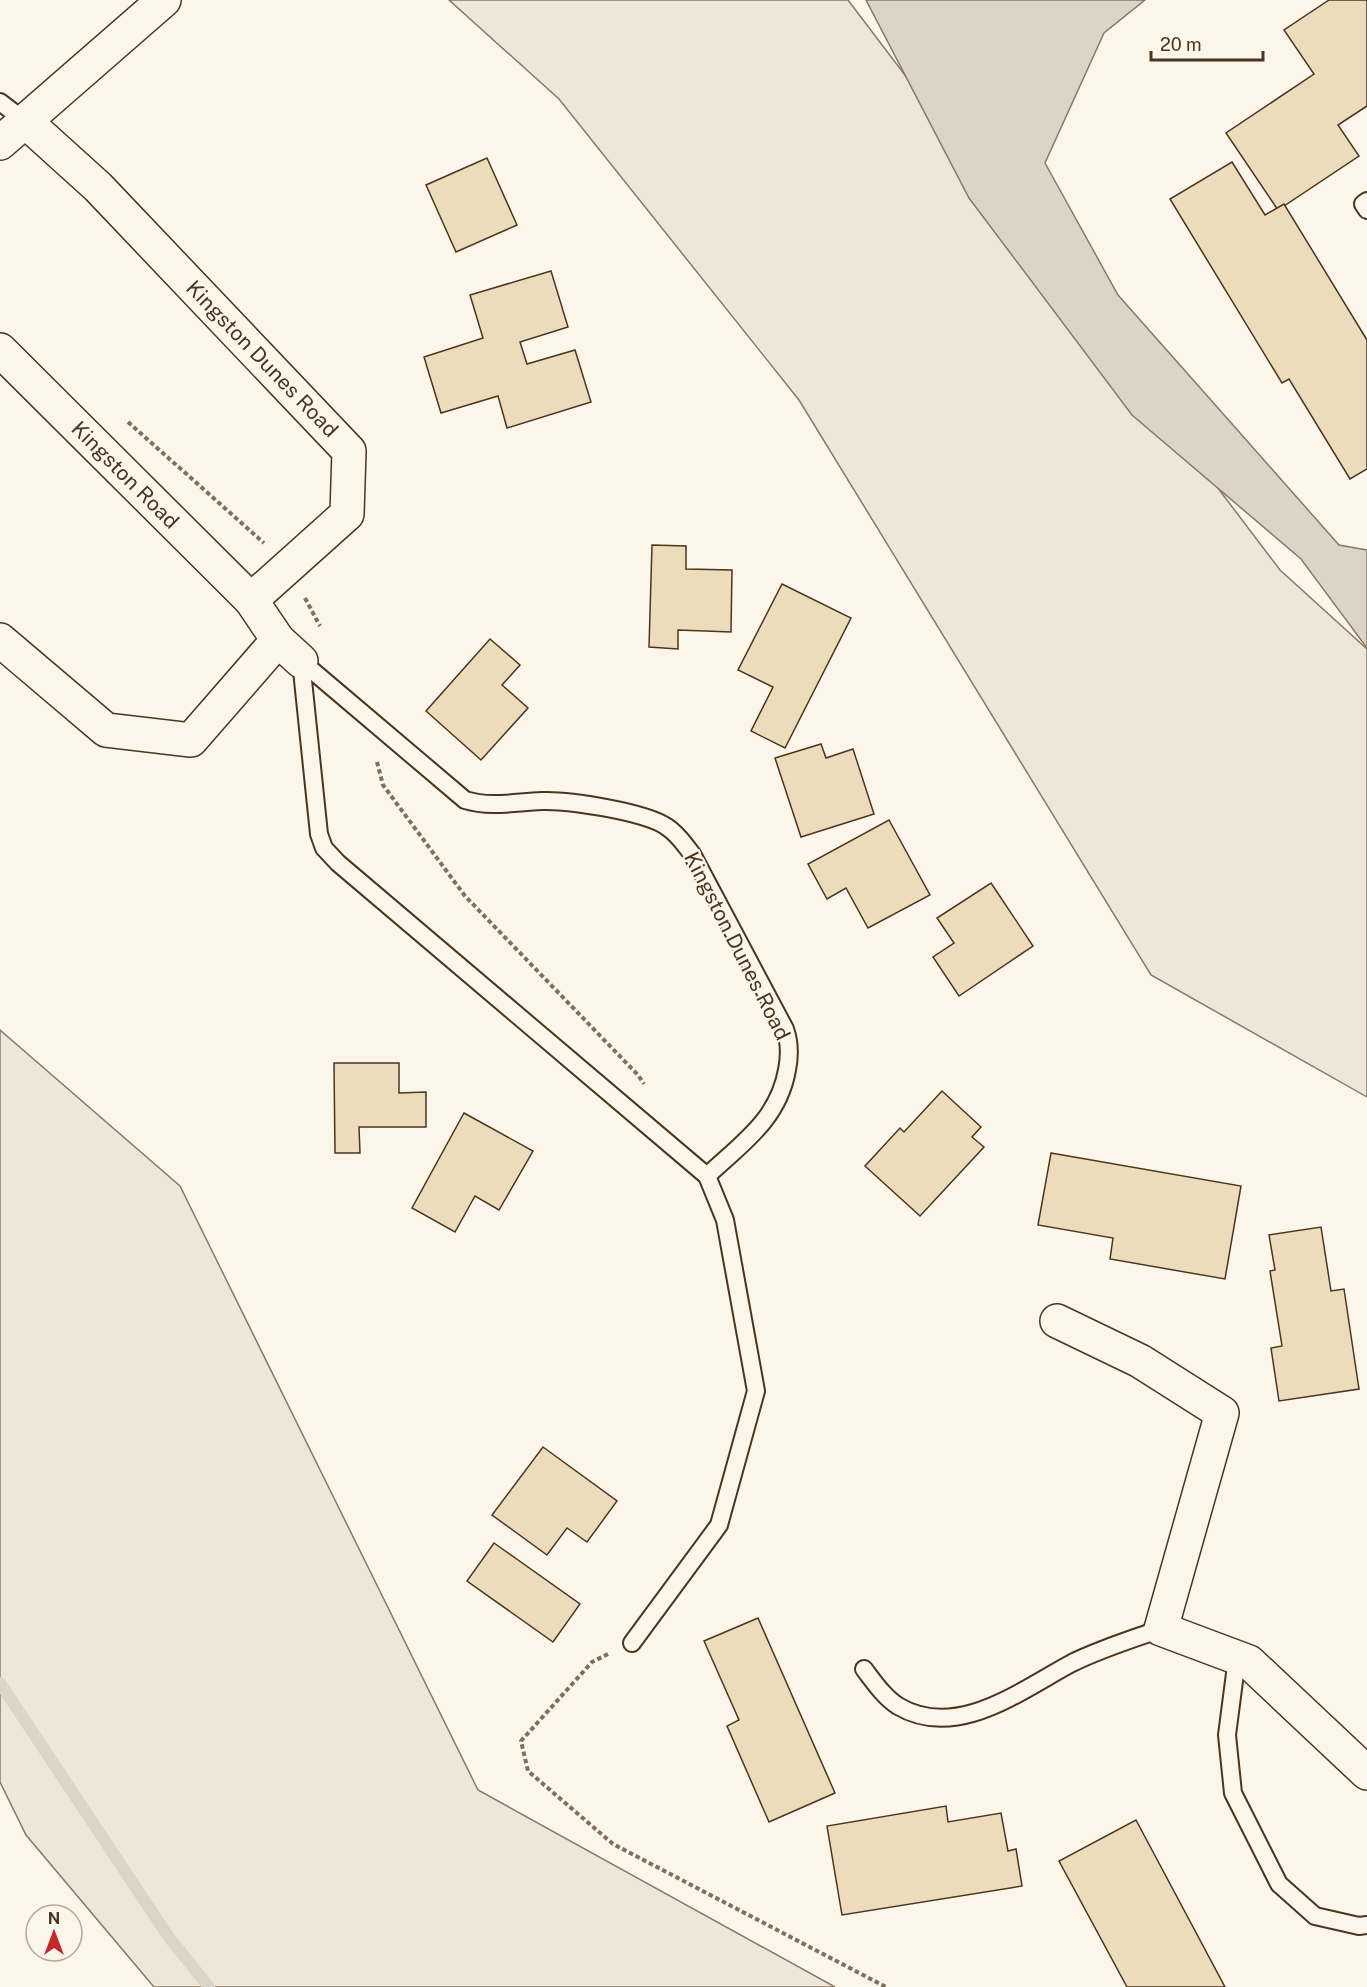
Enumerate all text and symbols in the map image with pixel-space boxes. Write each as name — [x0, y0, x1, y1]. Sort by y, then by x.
scale bar — [1151, 24, 1264, 62]
text: 20 m — [1160, 34, 1202, 55]
street label: Kingston Dunes Road — [181, 275, 344, 442]
street label: Kingston Road — [66, 416, 184, 534]
street label: Kingston Dunes Road — [679, 847, 796, 1044]
north arrow — [24, 1903, 84, 1963]
text: N — [48, 1909, 60, 1928]

